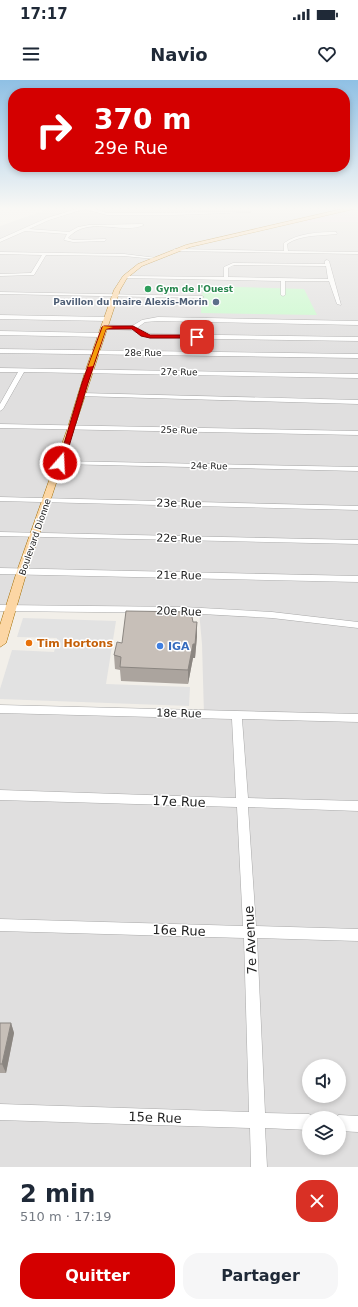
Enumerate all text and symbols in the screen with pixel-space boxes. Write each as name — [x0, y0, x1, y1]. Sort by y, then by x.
text: 17:17 — [20, 5, 68, 23]
icon: menu — [20, 43, 42, 65]
icon: heart — [316, 43, 338, 65]
text: Navio — [150, 44, 208, 65]
text: 370 m — [94, 103, 191, 136]
icon: right — [28, 104, 80, 156]
text: 29e Rue — [94, 137, 168, 158]
marker: Gym de l'Ouest — [143, 284, 153, 294]
place label: Gym de l'Ouest — [156, 284, 234, 294]
place label: Pavillon du maire Alexis-Morin — [53, 297, 208, 307]
marker: Pavillon du maire Alexis-Morin — [211, 297, 221, 307]
pin — [180, 320, 214, 354]
icon: arrive — [186, 326, 208, 348]
street label: 28e Rue — [125, 348, 162, 358]
street label: 27e Rue — [160, 367, 198, 377]
street label: 25e Rue — [160, 425, 198, 435]
position arrow — [39, 442, 81, 484]
street label: 24e Rue — [190, 461, 228, 471]
street label: Boulevard Dionne — [17, 497, 53, 577]
street label: 23e Rue — [156, 497, 202, 510]
street label: 22e Rue — [156, 532, 202, 545]
street label: 21e Rue — [156, 569, 202, 582]
street label: 20e Rue — [156, 604, 202, 619]
place label: Tim Hortons — [37, 637, 113, 650]
marker: Tim Hortons — [24, 638, 34, 648]
place label: IGA — [168, 640, 190, 653]
marker: IGA — [155, 641, 165, 651]
street label: 18e Rue — [156, 707, 202, 720]
street label: 17e Rue — [152, 793, 206, 810]
street label: 7e Avenue — [241, 905, 260, 975]
street label: 16e Rue — [152, 922, 206, 939]
map controls — [302, 1059, 346, 1155]
button: sound — [302, 1059, 346, 1103]
street label: 15e Rue — [128, 1109, 182, 1126]
button: layers — [302, 1111, 346, 1155]
text: 2 min — [20, 1180, 95, 1208]
button: close — [296, 1180, 338, 1222]
text: 510 m · 17:19 — [20, 1209, 111, 1224]
button: Quitter — [20, 1253, 175, 1299]
button: Partager — [183, 1253, 338, 1299]

